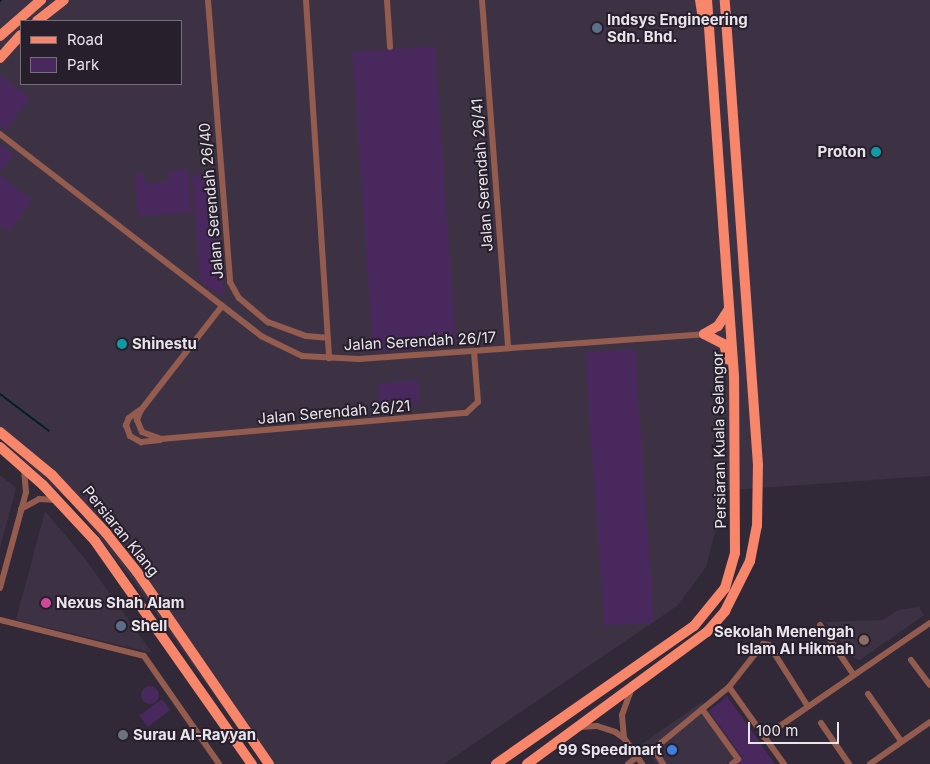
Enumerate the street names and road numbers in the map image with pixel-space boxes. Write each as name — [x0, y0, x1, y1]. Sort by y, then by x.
street label: Jalan Serendah 26/41 — [468, 98, 496, 252]
street label: Jalan Serendah 26/40 — [195, 122, 227, 280]
street label: Jalan Serendah 26/17 — [343, 328, 497, 354]
street label: Persiaran Kuala Selangor — [708, 351, 730, 529]
street label: Jalan Serendah 26/21 — [257, 396, 411, 428]
street label: Persiaran Klang — [79, 482, 163, 580]

